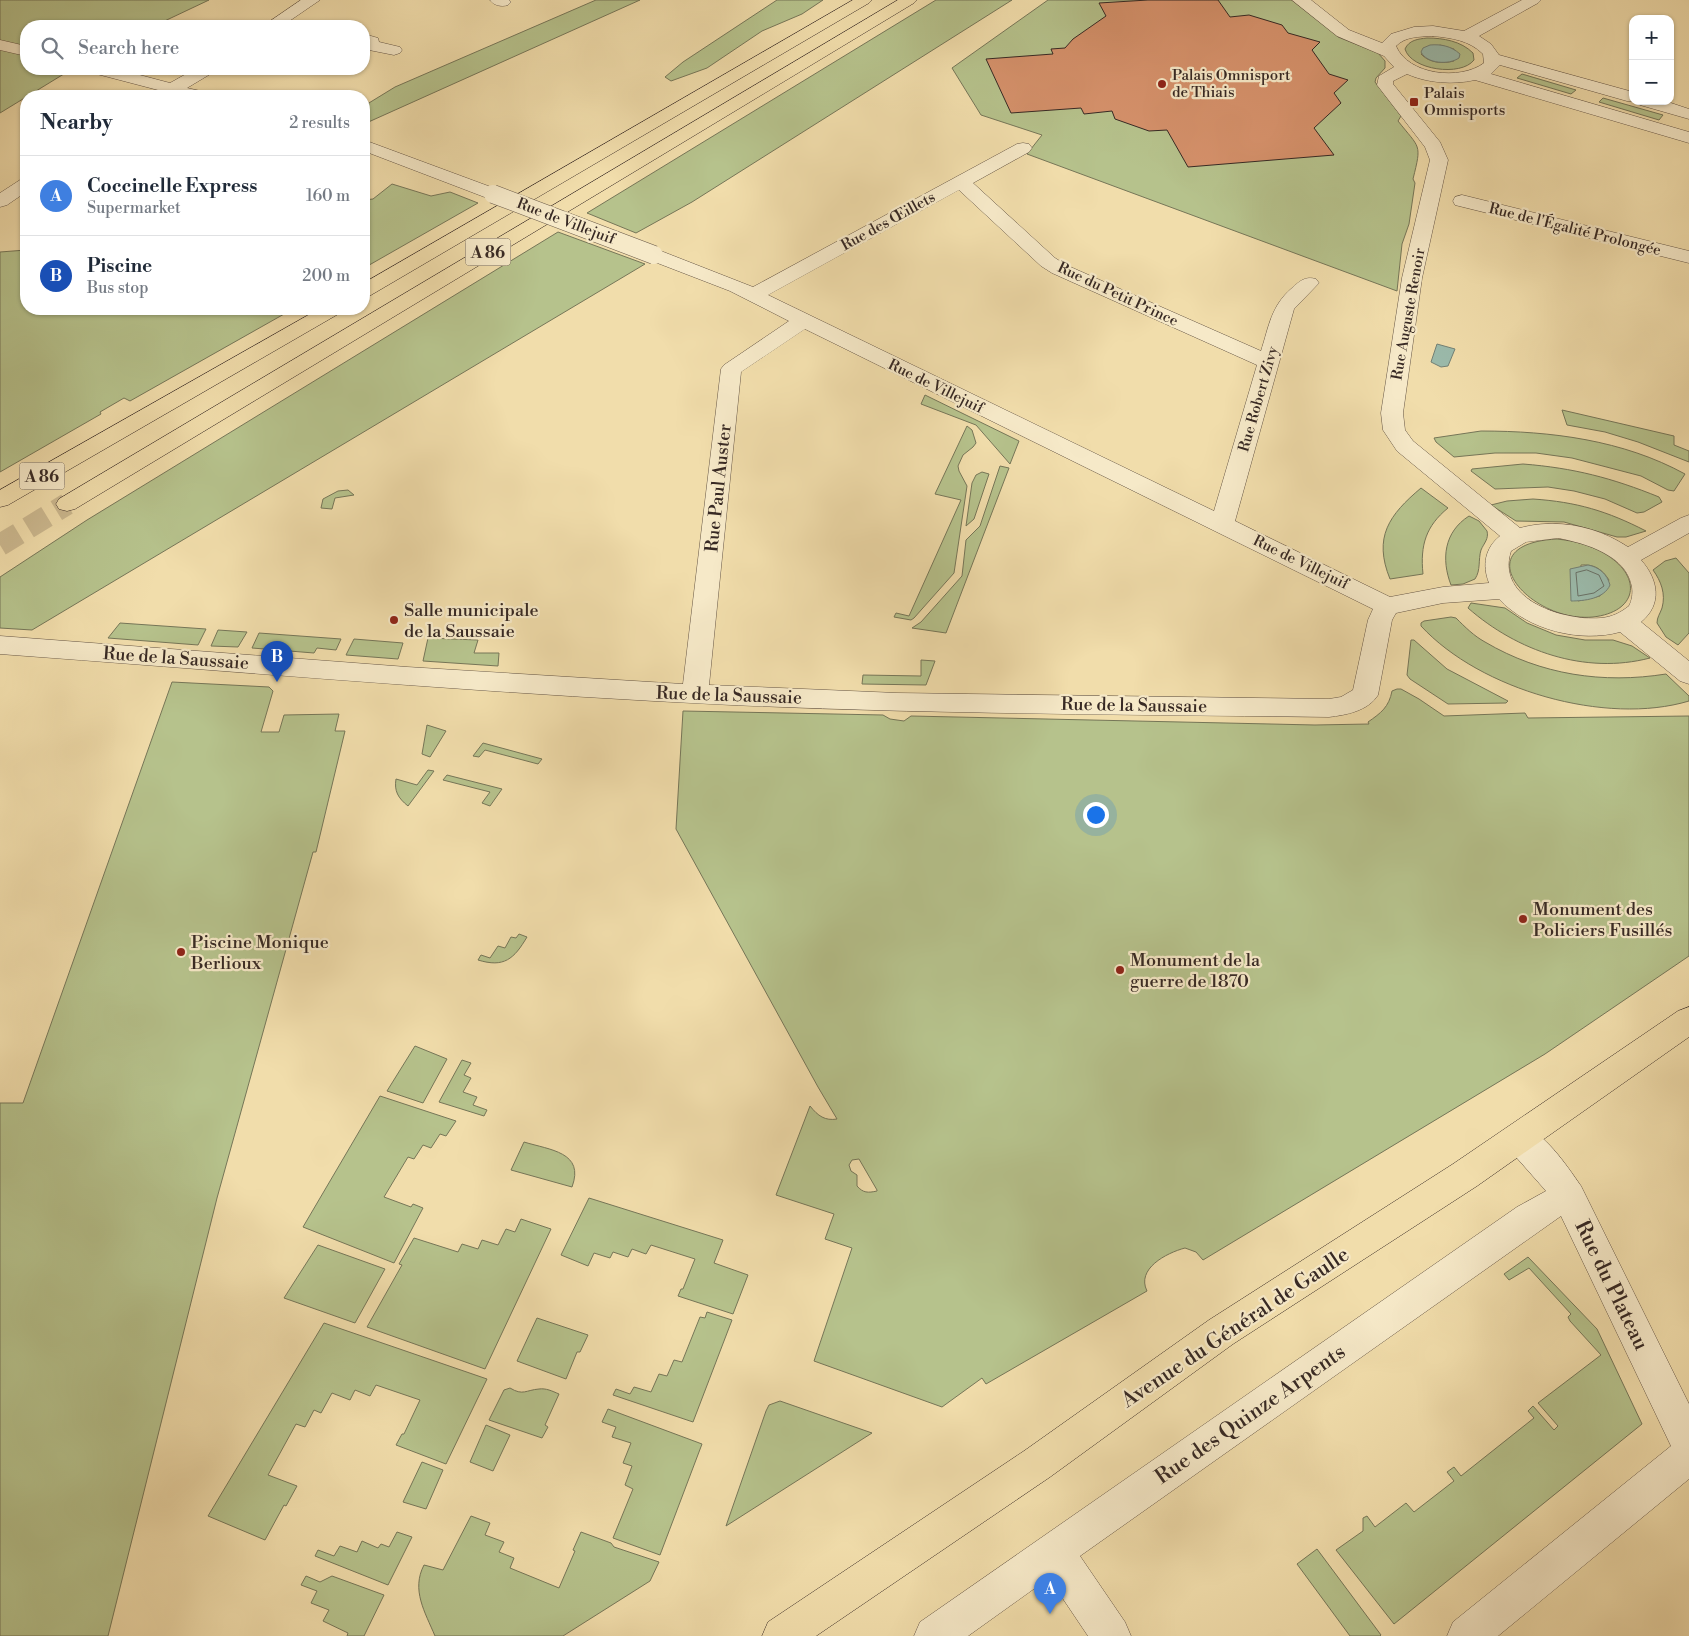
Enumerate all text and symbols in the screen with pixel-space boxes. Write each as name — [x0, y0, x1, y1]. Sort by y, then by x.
map controls — [1629, 15, 1674, 105]
button: + — [1629, 15, 1674, 60]
search box — [20, 20, 370, 75]
icon: search — [38, 34, 66, 62]
text: Search here — [78, 36, 179, 60]
button: − — [1629, 60, 1674, 105]
place label: Palais Omnisport de Thiais — [1172, 66, 1291, 102]
marker: Palais Omnisport de Thiais — [1156, 78, 1168, 90]
place label: Palais Omnisports — [1424, 84, 1505, 120]
marker: Palais Omnisports — [1408, 96, 1420, 108]
text: Nearby — [40, 110, 113, 136]
text: 2 results — [289, 113, 350, 133]
text: Coccinelle Express — [87, 174, 257, 198]
text: A — [50, 186, 62, 206]
text: 160 m — [306, 186, 350, 206]
street label: Rue des Œillets — [838, 188, 939, 255]
street label: Rue de Villejuif — [514, 194, 618, 249]
text: Supermarket — [87, 198, 181, 218]
street label: Rue de l'Égalité Prolongée — [1487, 198, 1663, 260]
road number: A 86 — [466, 238, 510, 266]
street label: Rue Auguste Renoir — [1388, 246, 1430, 382]
text: Piscine — [87, 254, 152, 278]
street label: Rue du Petit Prince — [1054, 258, 1181, 331]
text: B — [50, 266, 62, 286]
text: 200 m — [302, 266, 350, 286]
text: Bus stop — [87, 278, 149, 298]
street label: Rue Robert Zivy — [1234, 343, 1283, 454]
street label: Rue de Villejuif — [885, 355, 987, 418]
street label: Rue Paul Auster — [700, 423, 737, 553]
road number: A 86 — [20, 462, 64, 490]
street label: Rue de Villejuif — [1250, 531, 1352, 594]
place label: Salle municipale de la Saussaie — [404, 599, 539, 643]
marker: Salle municipale de la Saussaie — [388, 614, 400, 626]
pin: B — [261, 641, 293, 682]
street label: Rue de la Saussaie — [102, 642, 250, 675]
street label: Rue de la Saussaie — [655, 681, 802, 710]
street label: Rue de la Saussaie — [1061, 693, 1207, 718]
your location — [1083, 802, 1109, 828]
place label: Monument des Policiers Fusillés — [1533, 898, 1672, 942]
marker: Monument des Policiers Fusillés — [1517, 913, 1529, 925]
place label: Piscine Monique Berlioux — [190, 931, 329, 975]
marker: Piscine Monique Berlioux — [175, 946, 187, 958]
place label: Monument de la guerre de 1870 — [1130, 949, 1261, 993]
marker: Monument de la guerre de 1870 — [1114, 964, 1126, 976]
street label: Rue du Plateau — [1568, 1216, 1654, 1355]
street label: Avenue du Général de Gaulle — [1116, 1242, 1354, 1414]
street label: Rue des Quinze Arpents — [1150, 1339, 1351, 1490]
pin: A — [1034, 1573, 1066, 1614]

